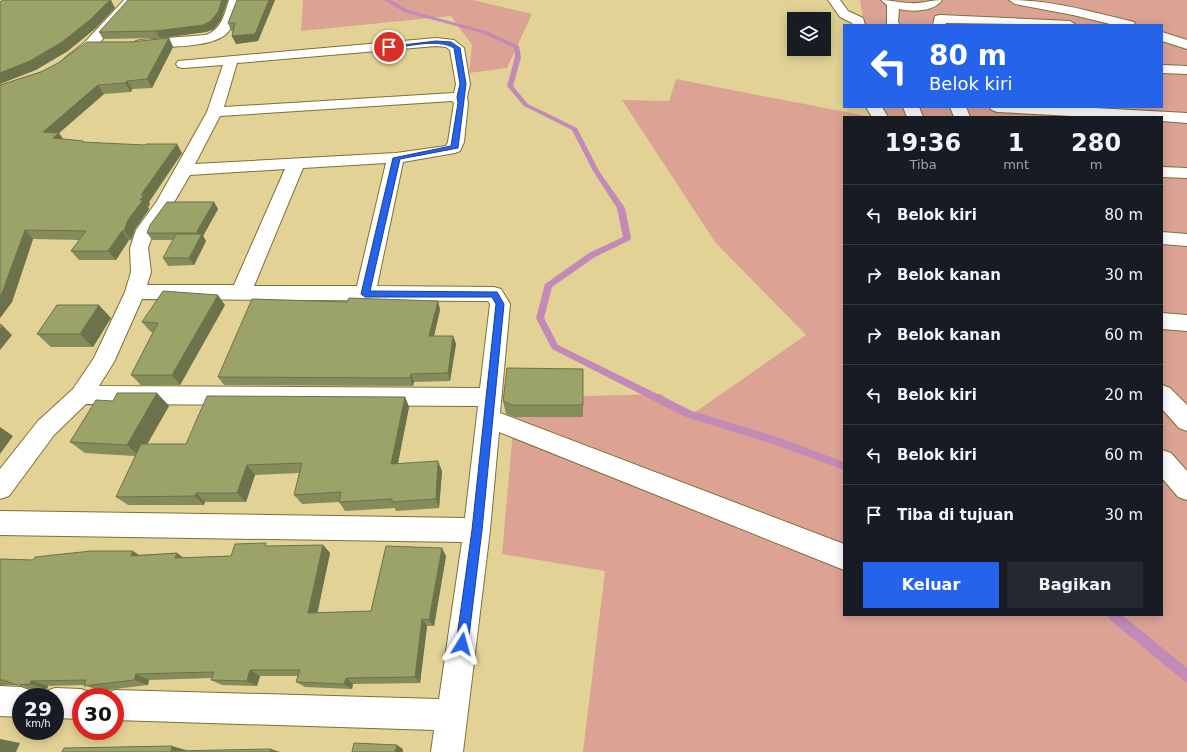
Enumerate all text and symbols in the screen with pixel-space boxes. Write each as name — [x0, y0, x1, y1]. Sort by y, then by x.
map controls — [787, 12, 831, 56]
button: layers — [787, 12, 831, 56]
pin — [372, 30, 406, 64]
icon: arrive — [378, 36, 400, 58]
text: 80 m — [929, 39, 1007, 72]
icon: left — [863, 40, 915, 92]
text: Belok kiri — [929, 73, 1012, 94]
text: 19:36 — [885, 129, 961, 157]
text: 1 — [1008, 129, 1024, 157]
text: 280 — [1071, 129, 1121, 157]
text: Tiba — [909, 157, 937, 172]
text: mnt — [1003, 157, 1029, 172]
text: m — [1090, 157, 1102, 172]
icon: left — [863, 204, 885, 226]
text: Belok kiri — [897, 206, 977, 224]
text: 80 m — [1105, 206, 1143, 224]
icon: right — [863, 264, 885, 286]
text: Belok kanan — [897, 266, 1001, 284]
text: 30 m — [1105, 266, 1143, 284]
icon: right — [863, 324, 885, 346]
text: Belok kanan — [897, 326, 1001, 344]
text: 60 m — [1105, 326, 1143, 344]
icon: left — [863, 384, 885, 406]
text: Belok kiri — [897, 386, 977, 404]
text: 20 m — [1105, 386, 1143, 404]
icon: left — [863, 444, 885, 466]
text: Belok kiri — [897, 446, 977, 464]
text: 60 m — [1105, 446, 1143, 464]
icon: arrive — [863, 504, 885, 526]
text: Tiba di tujuan — [897, 506, 1014, 524]
text: 30 m — [1105, 506, 1143, 524]
button: Keluar — [863, 562, 999, 608]
button: Bagikan — [1007, 562, 1143, 608]
position arrow — [441, 623, 483, 665]
speed limit sign: 30 — [72, 688, 124, 740]
text: 29 — [24, 697, 52, 721]
text: km/h — [25, 718, 51, 729]

